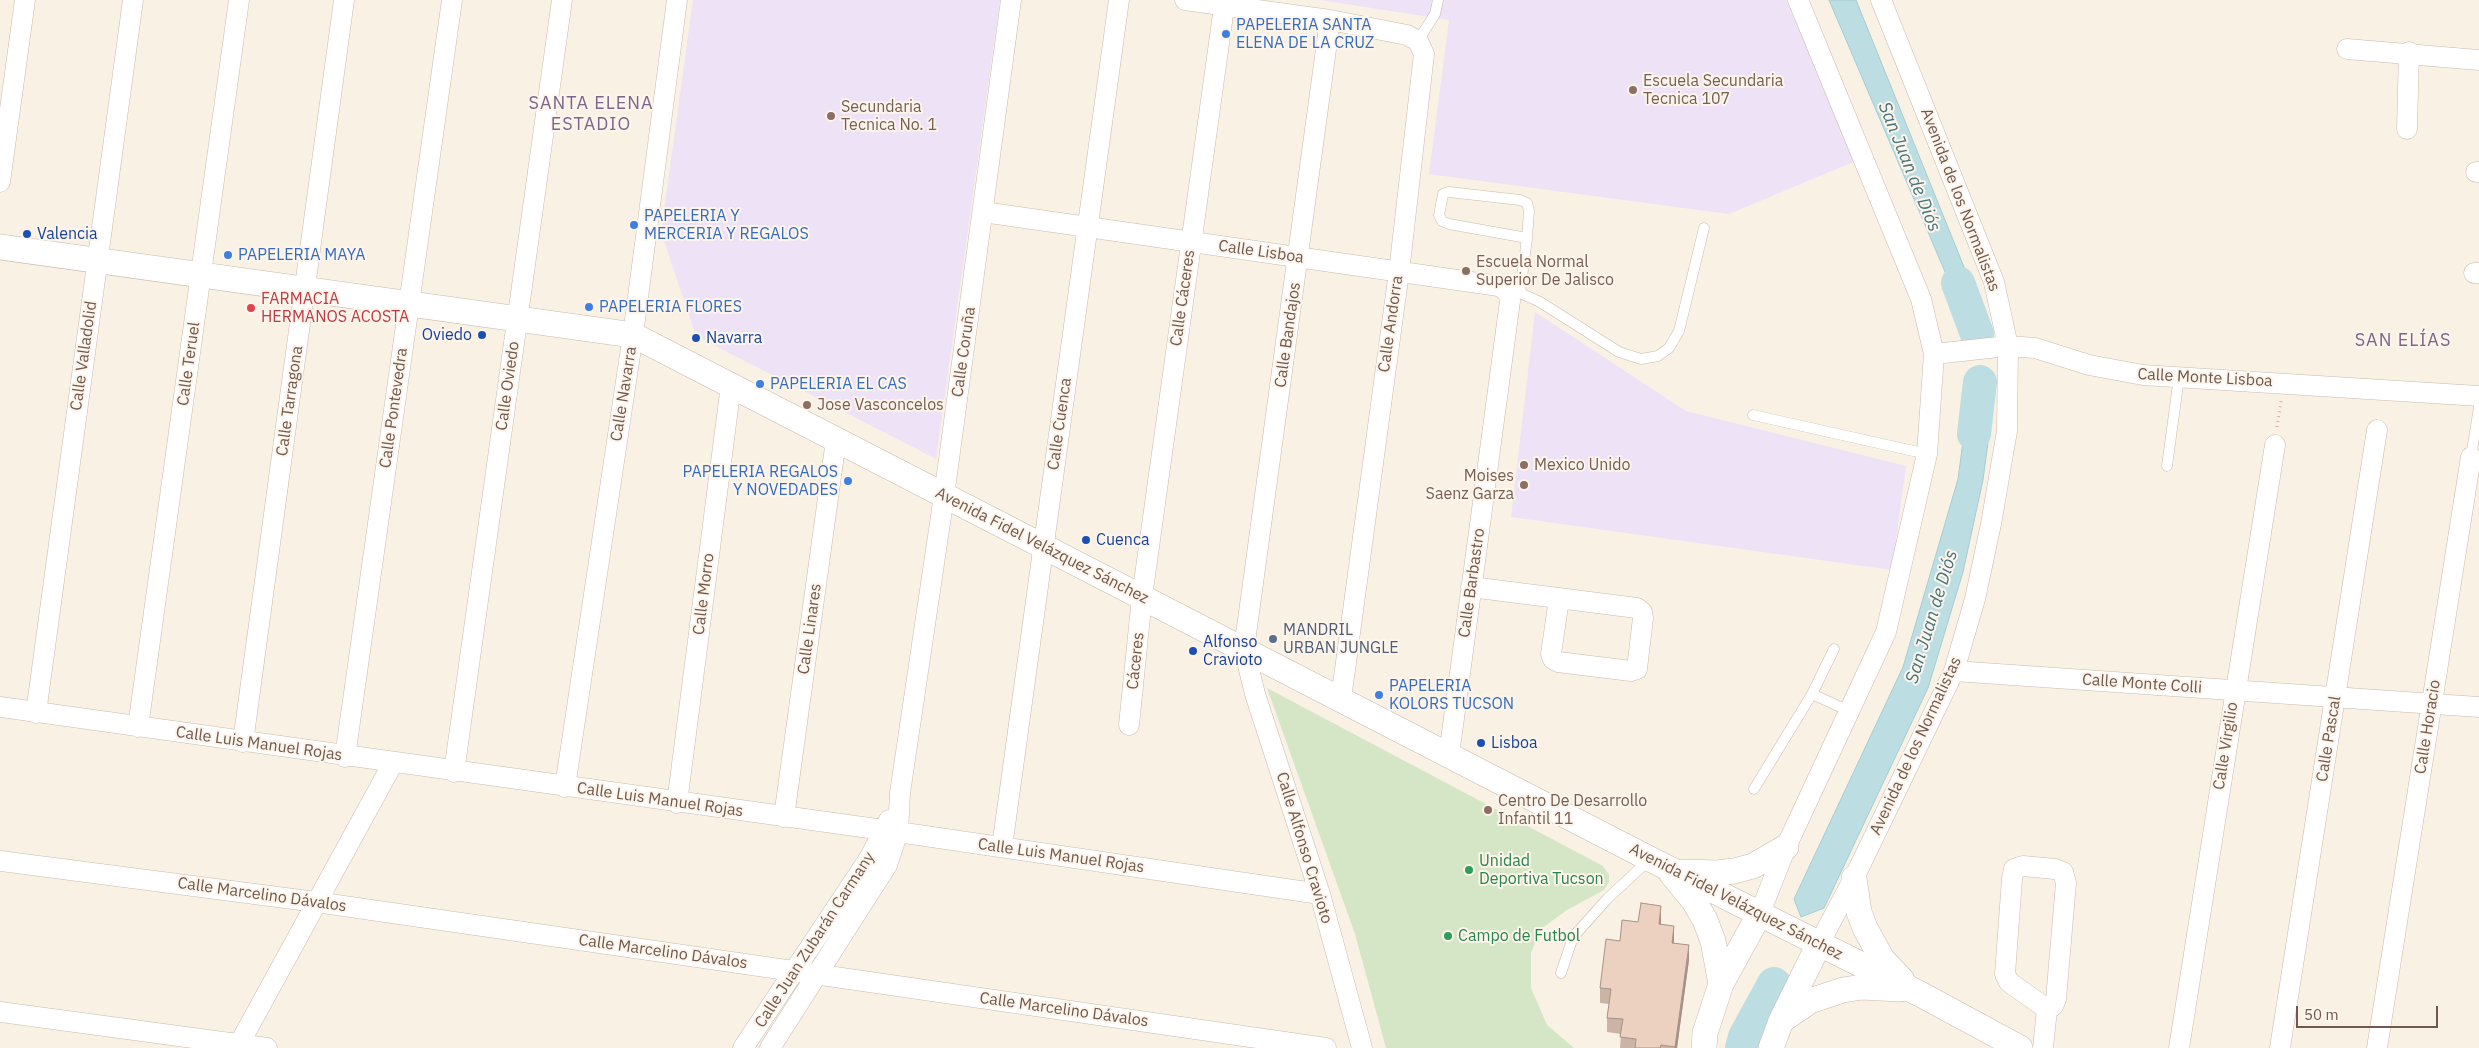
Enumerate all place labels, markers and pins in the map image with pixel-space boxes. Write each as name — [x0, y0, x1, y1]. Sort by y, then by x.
place label: PAPELERIA SANTA ELENA DE LA CRUZ — [1236, 15, 1374, 53]
marker: PAPELERIA SANTA ELENA DE LA CRUZ — [1220, 28, 1232, 40]
place label: Escuela Secundaria Tecnica 107 — [1643, 71, 1783, 109]
marker: Escuela Secundaria Tecnica 107 — [1627, 84, 1639, 96]
place label: Secundaria Tecnica No. 1 — [841, 97, 937, 135]
marker: Secundaria Tecnica No. 1 — [825, 110, 837, 122]
place label: PAPELERIA Y MERCERIA Y REGALOS — [644, 206, 809, 244]
marker: PAPELERIA Y MERCERIA Y REGALOS — [628, 219, 640, 231]
place label: Valencia — [37, 224, 98, 244]
marker: Valencia — [21, 228, 33, 240]
place label: PAPELERIA MAYA — [238, 245, 366, 265]
marker: PAPELERIA MAYA — [222, 249, 234, 261]
place label: Escuela Normal Superior De Jalisco — [1476, 252, 1614, 290]
marker: Escuela Normal Superior De Jalisco — [1460, 265, 1472, 277]
place label: FARMACIA HERMANOS ACOSTA — [261, 289, 409, 327]
place label: PAPELERIA FLORES — [599, 297, 742, 317]
marker: PAPELERIA FLORES — [583, 301, 595, 313]
marker: FARMACIA HERMANOS ACOSTA — [245, 302, 257, 314]
place label: Oviedo — [422, 325, 472, 345]
place label: Navarra — [706, 328, 762, 348]
marker: Oviedo — [476, 329, 488, 341]
marker: Navarra — [690, 332, 702, 344]
place label: PAPELERIA EL CAS — [770, 374, 907, 394]
marker: PAPELERIA EL CAS — [754, 378, 766, 390]
place label: Jose Vasconcelos — [817, 395, 944, 415]
marker: Jose Vasconcelos — [801, 399, 813, 411]
place label: Mexico Unido — [1534, 455, 1631, 475]
marker: Mexico Unido — [1518, 459, 1530, 471]
place label: PAPELERIA REGALOS Y NOVEDADES — [683, 462, 838, 500]
place label: Moises Saenz Garza — [1426, 466, 1514, 504]
marker: PAPELERIA REGALOS Y NOVEDADES — [842, 475, 854, 487]
marker: Moises Saenz Garza — [1518, 479, 1530, 491]
place label: Cuenca — [1096, 530, 1149, 550]
marker: Cuenca — [1080, 534, 1092, 546]
place label: MANDRIL URBAN JUNGLE — [1283, 620, 1399, 658]
place label: Alfonso Cravioto — [1203, 632, 1263, 670]
marker: MANDRIL URBAN JUNGLE — [1267, 633, 1279, 645]
marker: Alfonso Cravioto — [1187, 645, 1199, 657]
place label: PAPELERIA KOLORS TUCSON — [1389, 676, 1514, 714]
marker: PAPELERIA KOLORS TUCSON — [1373, 689, 1385, 701]
place label: Lisboa — [1491, 733, 1538, 753]
marker: Lisboa — [1475, 737, 1487, 749]
place label: Centro De Desarrollo Infantil 11 — [1498, 791, 1647, 829]
marker: Centro De Desarrollo Infantil 11 — [1482, 804, 1494, 816]
place label: Unidad Deportiva Tucson — [1479, 851, 1604, 889]
marker: Unidad Deportiva Tucson — [1463, 864, 1475, 876]
place label: Campo de Futbol — [1458, 926, 1580, 946]
marker: Campo de Futbol — [1442, 930, 1454, 942]

